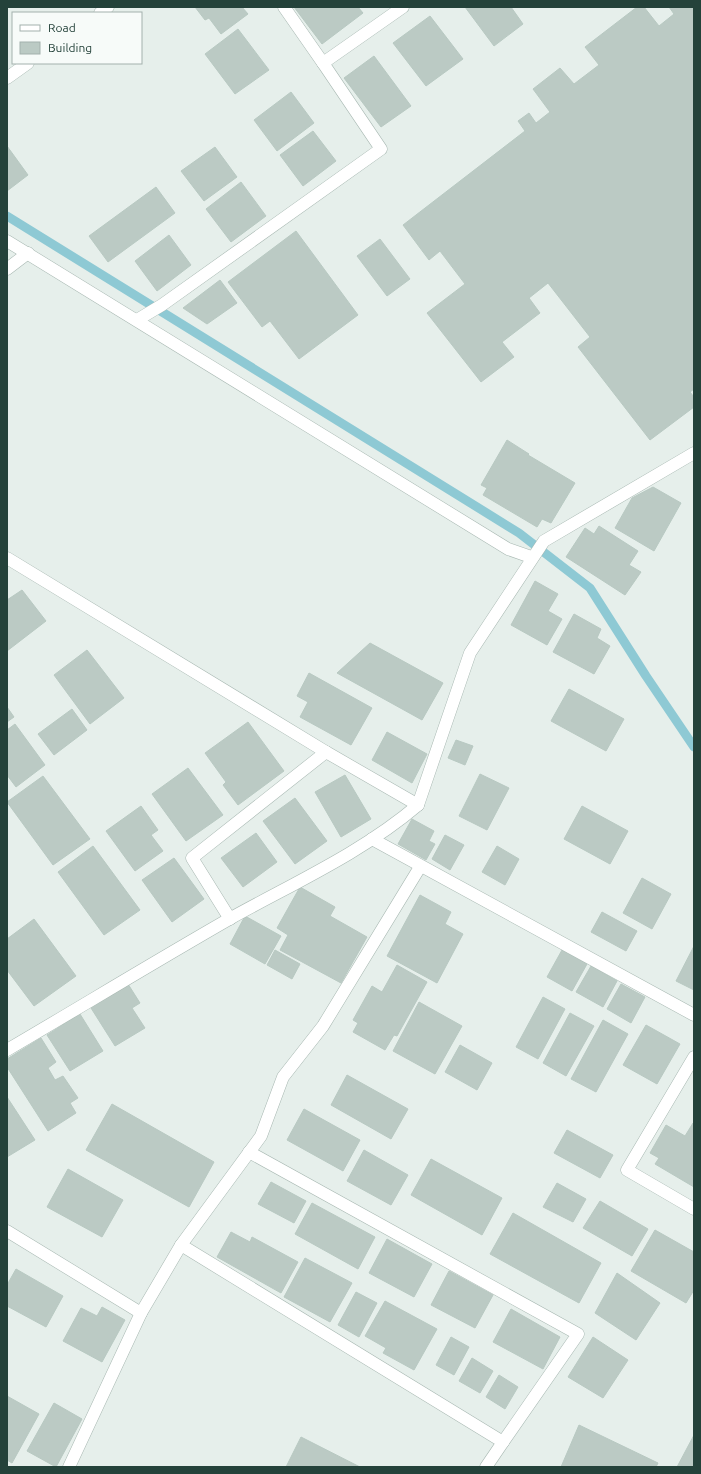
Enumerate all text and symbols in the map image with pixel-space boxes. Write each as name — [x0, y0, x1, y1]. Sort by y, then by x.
legend — [12, 12, 142, 64]
text: Road — [48, 21, 76, 34]
text: Building — [48, 41, 92, 54]

